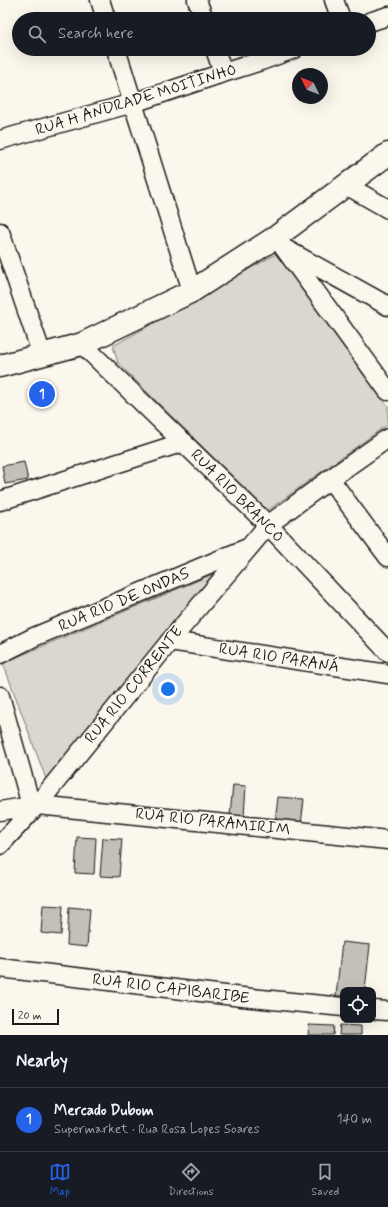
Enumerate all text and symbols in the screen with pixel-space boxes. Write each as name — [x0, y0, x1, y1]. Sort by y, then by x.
search box — [12, 12, 376, 56]
icon: search — [26, 23, 48, 45]
text: Search here — [58, 24, 134, 44]
street label: RUA H ANDRADE MOITINHO — [33, 59, 239, 141]
north arrow — [292, 68, 328, 104]
pin: 1 — [29, 379, 55, 409]
street label: RUA RIO BRANCO — [186, 445, 288, 547]
street label: RUA RIO DE ONDAS — [55, 563, 193, 637]
street label: RUA RIO CORRENTE — [80, 622, 188, 748]
street label: RUA RIO PARANÁ — [217, 638, 341, 678]
your location — [158, 679, 178, 699]
street label: RUA RIO PARAMIRIM — [134, 803, 292, 841]
street label: RUA RIO CAPIBARIBE — [91, 969, 251, 1009]
map controls — [340, 987, 376, 1023]
button: locate — [340, 987, 376, 1023]
scale bar — [12, 1007, 59, 1026]
text: 20 m — [18, 1009, 41, 1023]
text: Nearby — [16, 1050, 68, 1072]
text: Mercado Dubom — [54, 1101, 154, 1121]
text: 1 — [26, 1111, 32, 1128]
text: 140 m — [337, 1111, 372, 1128]
text: Supermarket · Rua Rosa Lopes Soares — [54, 1121, 260, 1138]
tab: Map — [49, 1161, 71, 1199]
tab: Directions — [168, 1161, 214, 1199]
tab: Saved — [311, 1161, 339, 1199]

